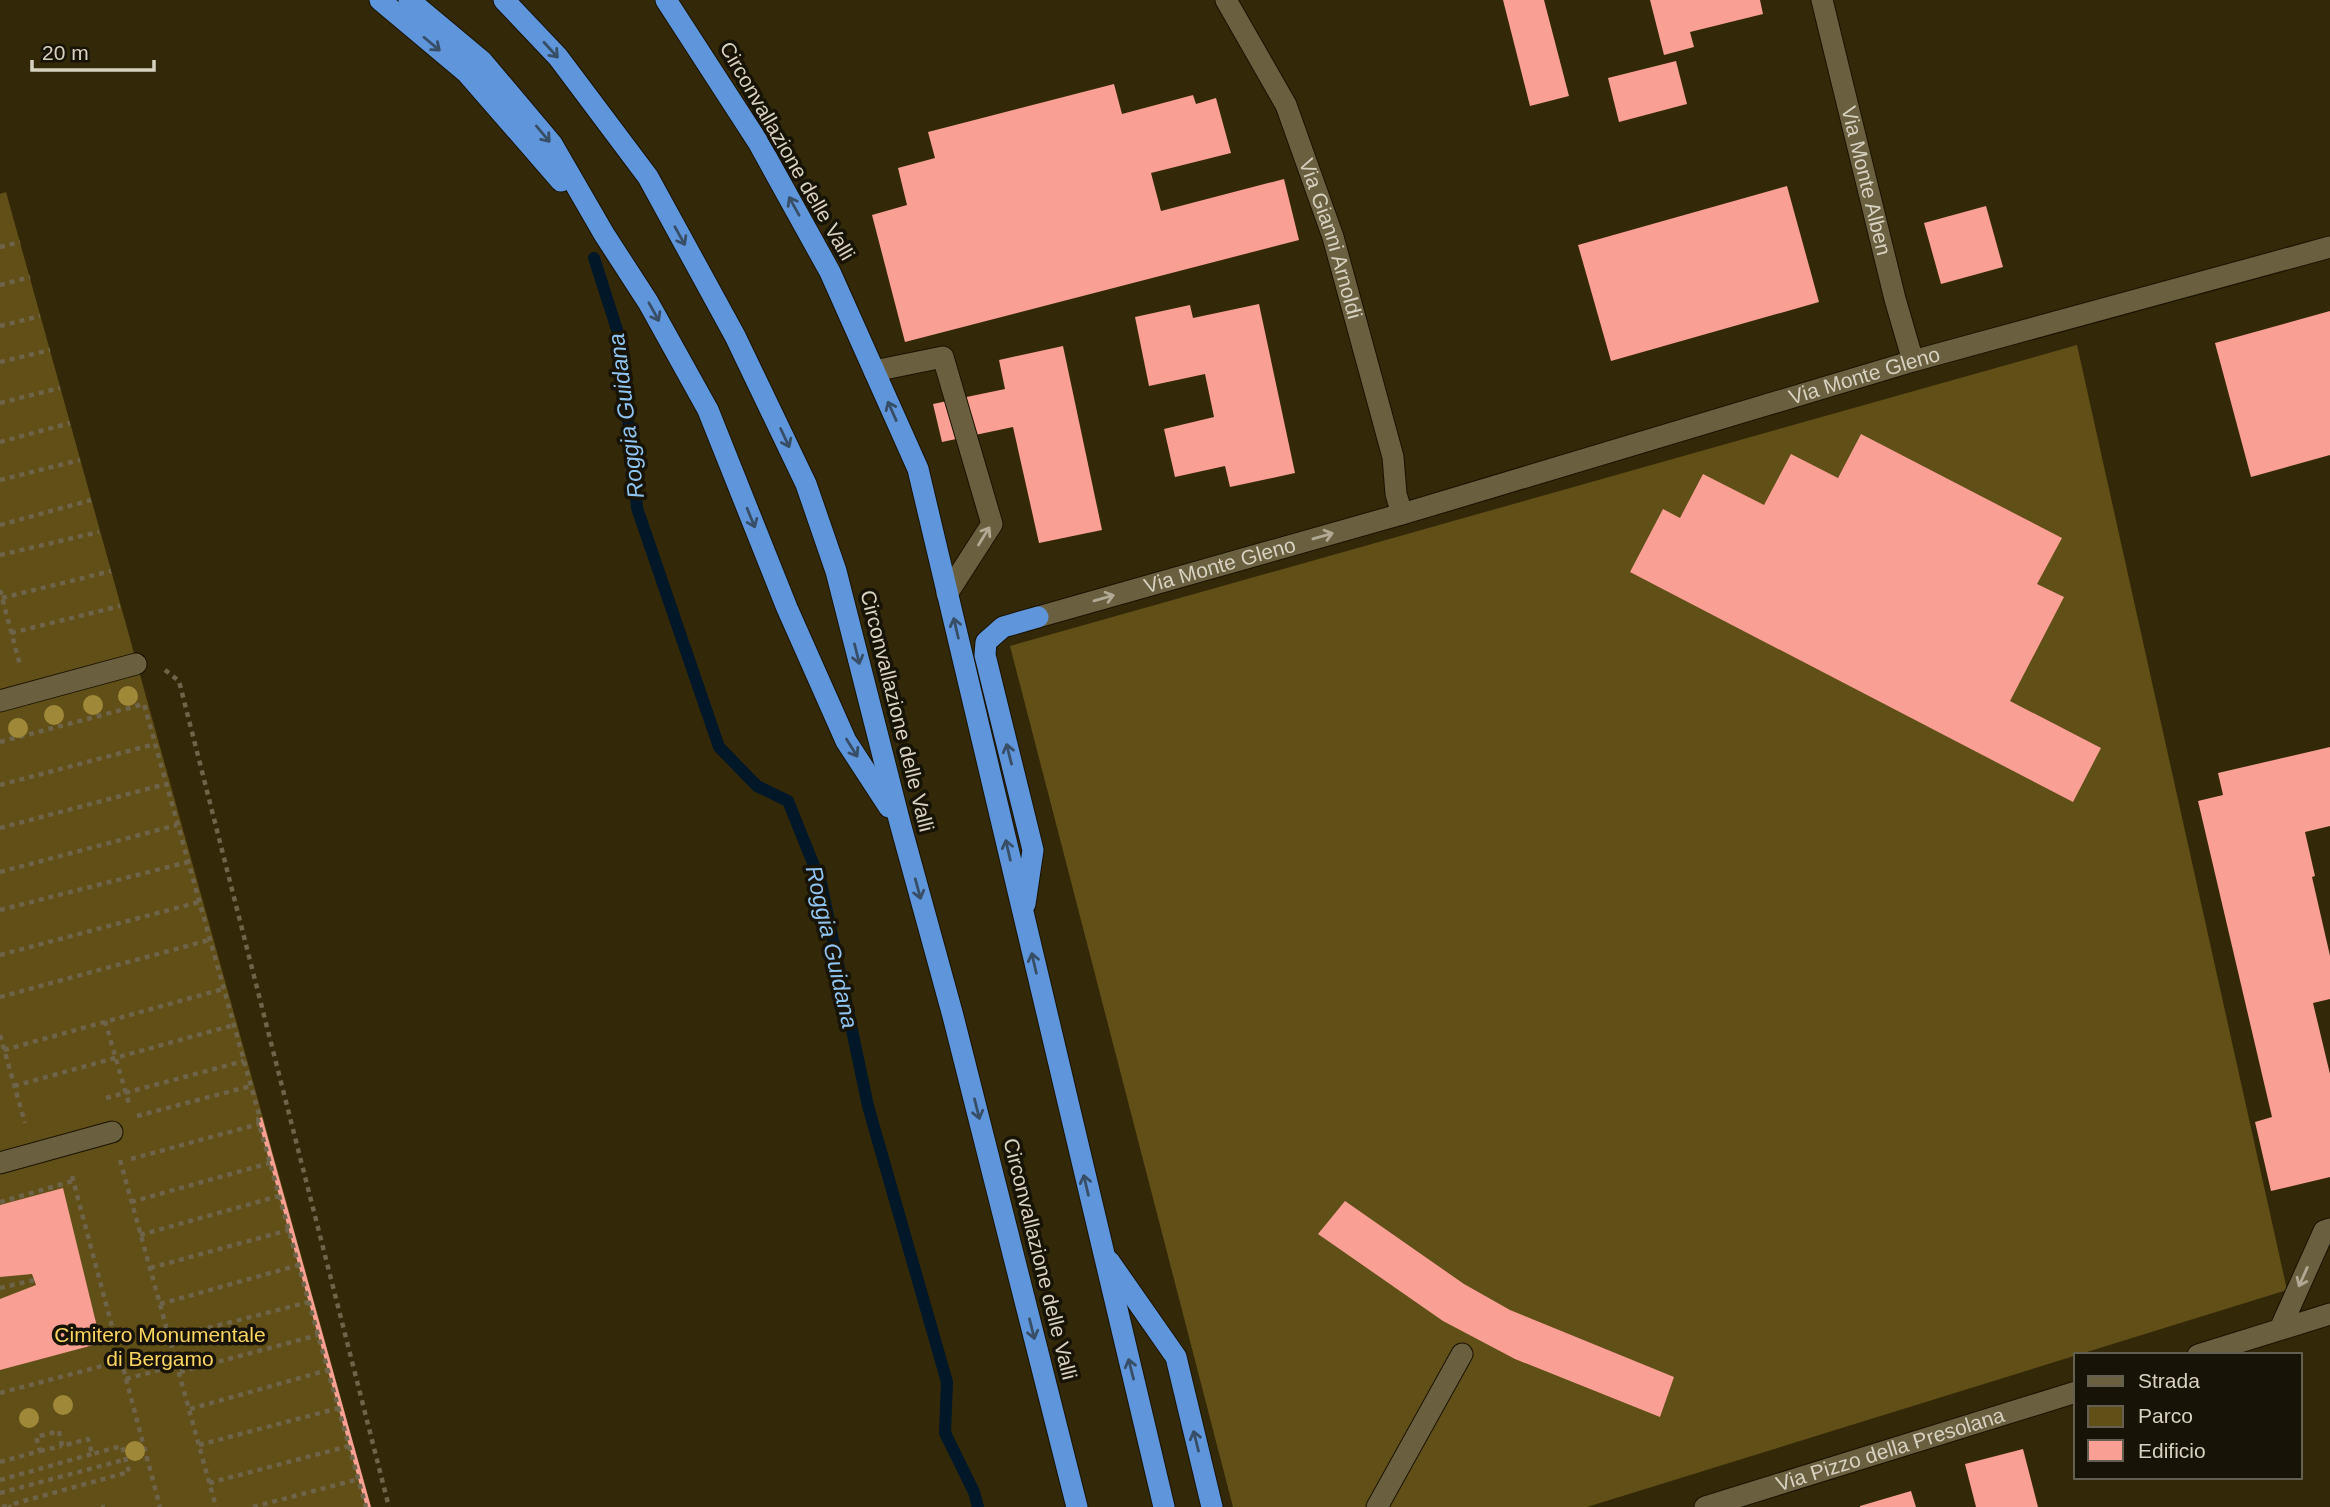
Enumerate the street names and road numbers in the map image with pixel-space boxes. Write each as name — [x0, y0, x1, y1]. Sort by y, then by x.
street label: Circonvallazione delle Valli — [715, 38, 859, 264]
street label: Via Monte Alben — [1837, 104, 1896, 257]
street label: Via Gianni Arnoldi — [1295, 155, 1367, 321]
street label: Via Monte Gleno — [1786, 342, 1942, 408]
street label: Via Monte Gleno — [1141, 533, 1298, 597]
street label: Circonvallazione delle Valli — [856, 588, 939, 834]
street label: Circonvallazione delle Valli — [999, 1136, 1082, 1382]
street label: Via Pizzo della Presolana — [1773, 1403, 2007, 1495]

